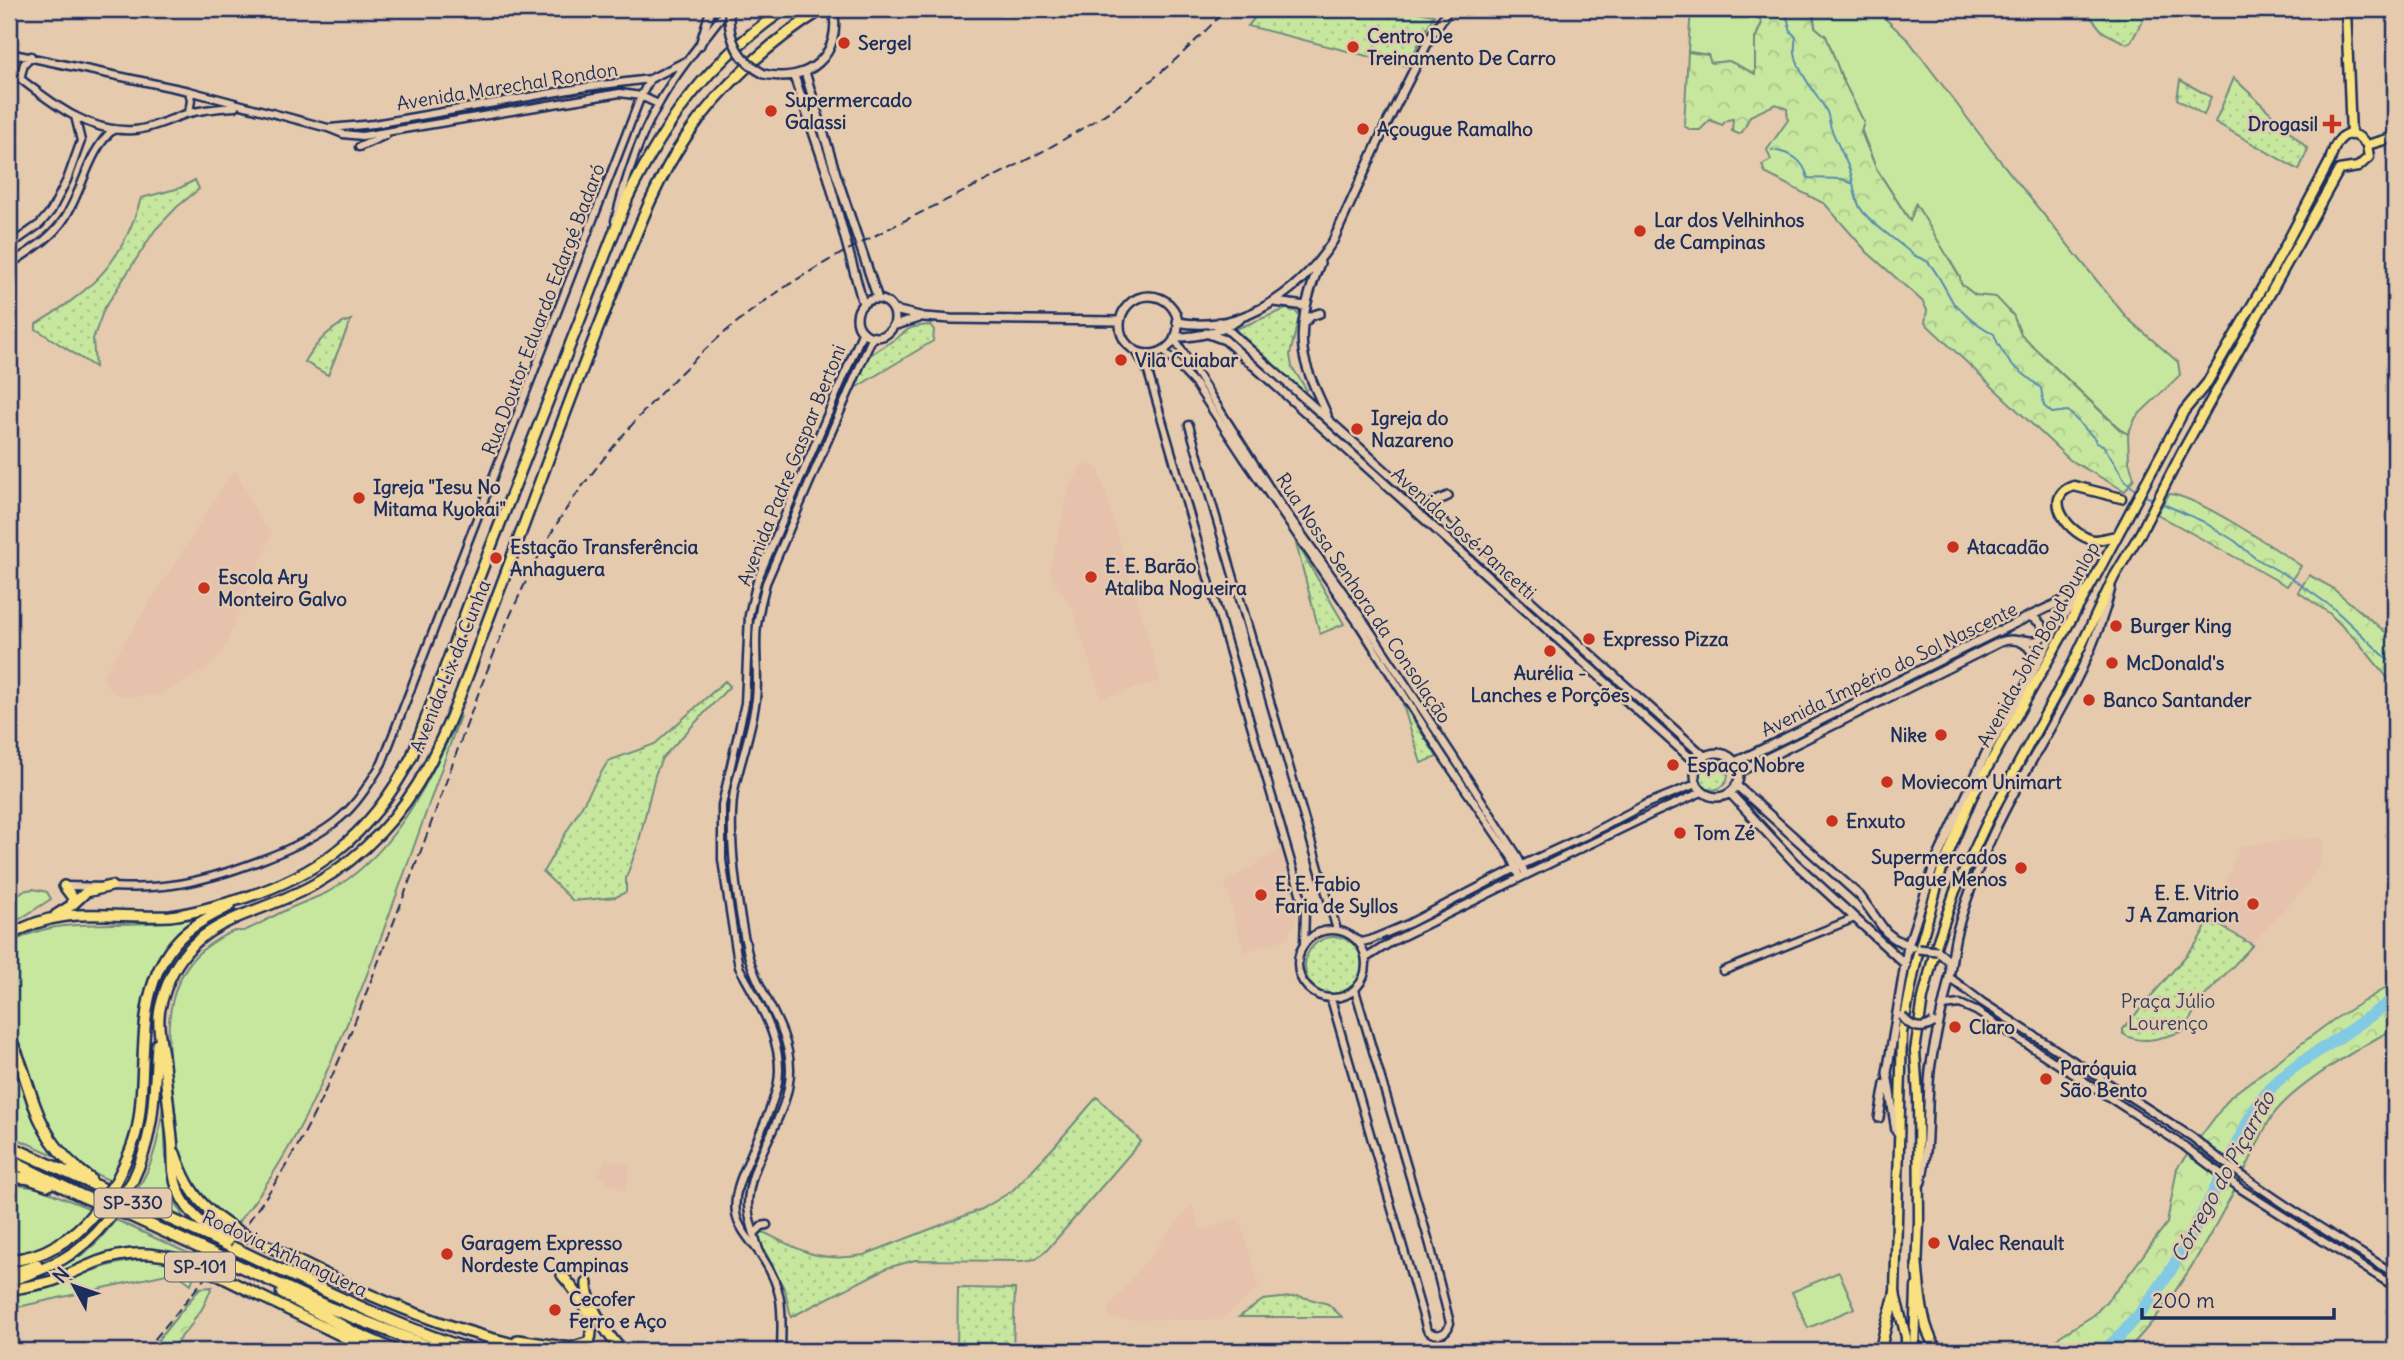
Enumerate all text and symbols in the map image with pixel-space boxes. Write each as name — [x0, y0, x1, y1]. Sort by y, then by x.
place label: Centro De Treinamento De Carro — [1367, 24, 1556, 70]
place label: Sergel — [858, 31, 911, 55]
marker: Sergel — [836, 35, 852, 51]
marker: Centro De Treinamento De Carro — [1345, 39, 1361, 55]
street label: Avenida Marechal Rondon — [395, 57, 619, 115]
place label: Supermercado Galassi — [785, 88, 912, 134]
marker: Supermercado Galassi — [763, 103, 779, 119]
place label: Drogasil — [2248, 112, 2318, 136]
marker: Drogasil — [2324, 116, 2340, 132]
place label: Açougue Ramalho — [1377, 117, 1533, 141]
marker: Açougue Ramalho — [1355, 121, 1371, 137]
street label: Rua Doutor Eduardo Edargé Badaró — [476, 160, 610, 458]
place label: Lar dos Velhinhos de Campinas — [1654, 208, 1805, 254]
marker: Lar dos Velhinhos de Campinas — [1632, 223, 1648, 239]
street label: Avenida Padre Gaspar Bertoni — [732, 341, 850, 589]
place label: Vila Cuiabar — [1135, 348, 1239, 372]
marker: Vila Cuiabar — [1113, 352, 1129, 368]
place label: Igreja do Nazareno — [1371, 406, 1454, 452]
marker: Igreja do Nazareno — [1349, 421, 1365, 437]
street label: Avenida José Pancetti — [1387, 462, 1541, 604]
street label: Rua Nossa Senhora da Consolação — [1271, 468, 1457, 728]
place label: Igreja "Iesu No Mitama Kyokai" — [373, 475, 506, 521]
marker: Igreja "Iesu No Mitama Kyokai" — [351, 490, 367, 506]
place label: Estação Transferência Anhaguera — [510, 535, 698, 581]
place label: Atacadão — [1967, 535, 2049, 559]
street label: Avenida John Boyd Dunlop — [1971, 537, 2105, 751]
marker: Atacadão — [1945, 539, 1961, 555]
marker: Estação Transferência Anhaguera — [488, 550, 504, 566]
place label: E. E. Barão Ataliba Nogueira — [1105, 554, 1247, 600]
place label: Escola Ary Monteiro Galvo — [218, 565, 347, 611]
marker: E. E. Barão Ataliba Nogueira — [1083, 569, 1099, 585]
street label: Avenida Lix da Cunha — [404, 576, 496, 756]
marker: Escola Ary Monteiro Galvo — [196, 580, 212, 596]
street label: Avenida Império do Sol Nascente — [1757, 596, 2021, 742]
place label: Burger King — [2130, 614, 2232, 638]
marker: Burger King — [2108, 618, 2124, 634]
place label: Expresso Pizza — [1603, 627, 1729, 651]
marker: Expresso Pizza — [1581, 631, 1597, 647]
marker: Aurélia - Lanches e Porções — [1542, 643, 1558, 659]
place label: McDonald's — [2126, 651, 2225, 675]
marker: McDonald's — [2104, 655, 2120, 671]
place label: Aurélia - Lanches e Porções — [1470, 661, 1630, 707]
place label: Banco Santander — [2103, 688, 2252, 712]
marker: Banco Santander — [2081, 692, 2097, 708]
place label: Nike — [1890, 723, 1927, 747]
marker: Nike — [1933, 727, 1949, 743]
place label: Espaço Nobre — [1687, 753, 1805, 777]
marker: Espaço Nobre — [1665, 757, 1681, 773]
place label: Moviecom Unimart — [1901, 770, 2062, 794]
marker: Moviecom Unimart — [1879, 774, 1895, 790]
place label: Enxuto — [1846, 809, 1906, 833]
marker: Enxuto — [1824, 813, 1840, 829]
place label: Tom Zé — [1694, 821, 1755, 845]
marker: Tom Zé — [1672, 825, 1688, 841]
place label: Supermercados Pague Menos — [1871, 845, 2007, 891]
marker: Supermercados Pague Menos — [2013, 860, 2029, 876]
place label: E. E. Fabio Faria de Syllos — [1275, 872, 1398, 918]
place label: E. E. Vitrio J A Zamarion — [2125, 881, 2239, 927]
marker: E. E. Fabio Faria de Syllos — [1253, 887, 1269, 903]
marker: E. E. Vitrio J A Zamarion — [2245, 896, 2261, 912]
park label: Praça Júlio Lourenço — [2121, 989, 2215, 1035]
place label: Claro — [1969, 1015, 2015, 1039]
marker: Claro — [1947, 1019, 1963, 1035]
place label: Paróquia São Bento — [2060, 1056, 2147, 1102]
marker: Paróquia São Bento — [2038, 1071, 2054, 1087]
water label: Córrego do Piçarrão — [2164, 1086, 2281, 1267]
road number: SP-330 — [94, 1188, 172, 1218]
street label: Rodovia Anhanguera — [199, 1204, 372, 1302]
place label: Garagem Expresso Nordeste Campinas — [461, 1231, 629, 1277]
place label: Valec Renault — [1948, 1231, 2065, 1255]
marker: Valec Renault — [1926, 1235, 1942, 1251]
marker: Garagem Expresso Nordeste Campinas — [439, 1246, 455, 1262]
north arrow — [38, 1252, 108, 1322]
road number: SP-101 — [165, 1252, 235, 1282]
text: N — [48, 1262, 74, 1288]
scale bar — [2142, 1276, 2334, 1320]
place label: Cecofer Ferro e Aço — [569, 1287, 667, 1333]
text: 200 m — [2152, 1287, 2215, 1314]
marker: Cecofer Ferro e Aço — [547, 1302, 563, 1318]

